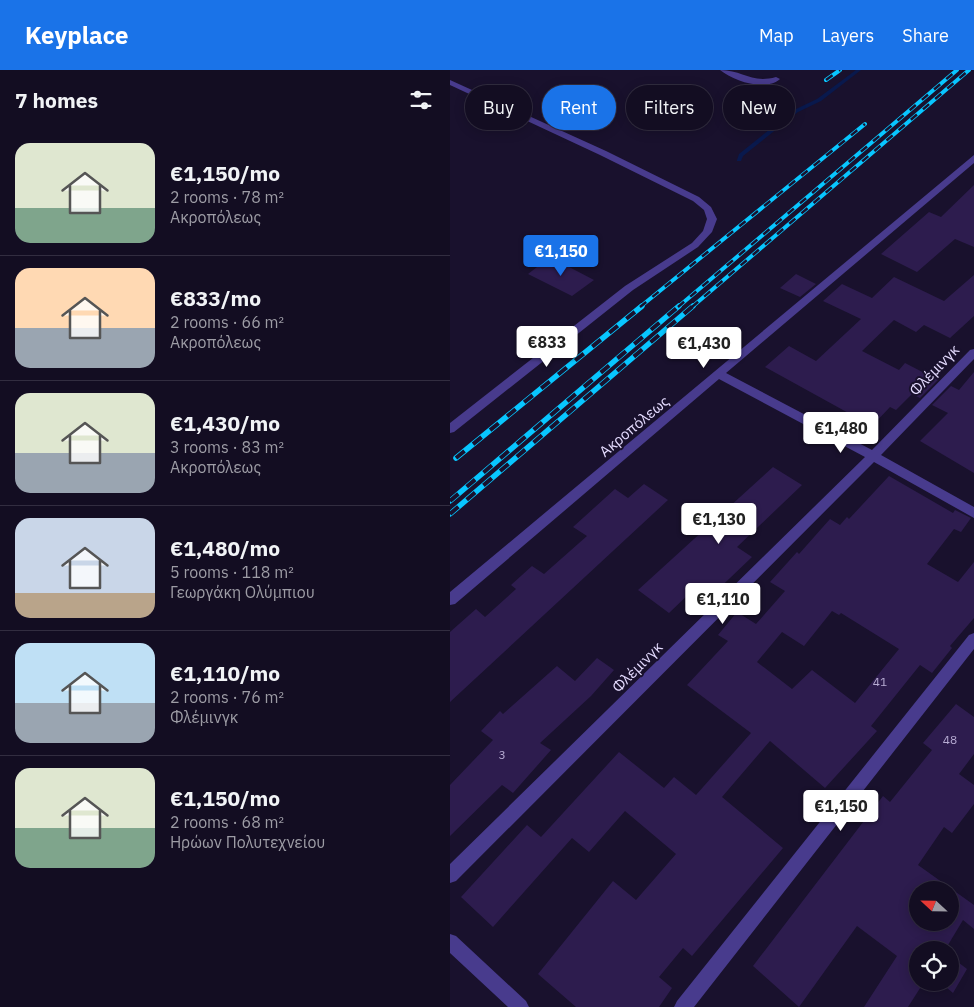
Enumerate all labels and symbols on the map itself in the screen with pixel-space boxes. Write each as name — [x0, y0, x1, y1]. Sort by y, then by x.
pin: €1,150 — [520, 234, 602, 277]
pin: €833 — [517, 326, 577, 368]
pin: €1,430 — [663, 326, 745, 369]
street label: Φλέμινγκ — [905, 340, 963, 400]
street label: Ακροπόλεως — [595, 391, 673, 461]
pin: €1,480 — [800, 412, 882, 454]
pin: €1,130 — [678, 502, 760, 545]
pin: €1,110 — [682, 582, 764, 625]
street label: Φλέμινγκ — [608, 638, 666, 696]
house number: 41 — [873, 674, 887, 689]
house number: 48 — [943, 732, 957, 747]
house number: 3 — [498, 747, 506, 762]
pin: €1,150 — [800, 790, 882, 832]
north arrow — [909, 881, 959, 931]

